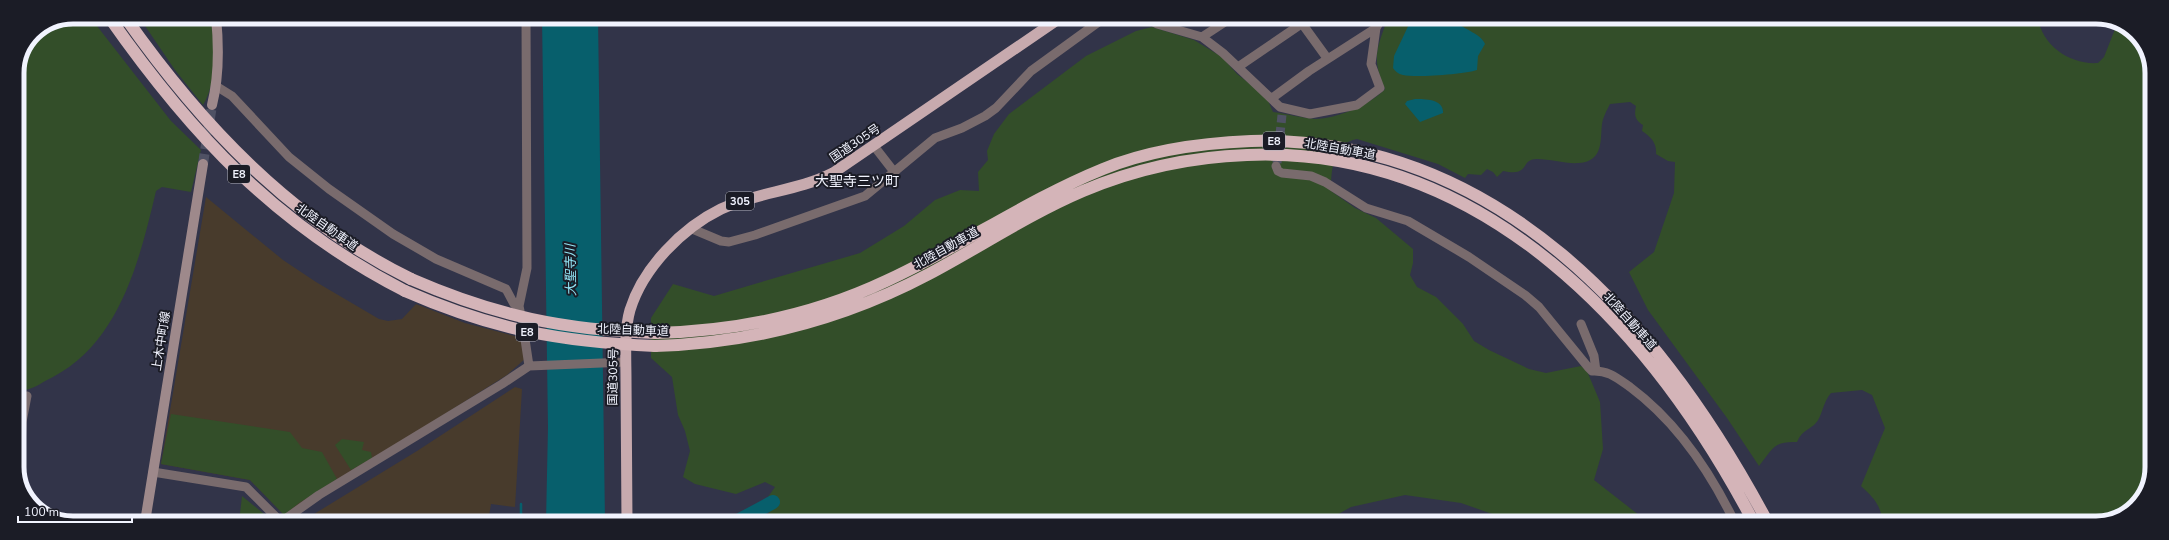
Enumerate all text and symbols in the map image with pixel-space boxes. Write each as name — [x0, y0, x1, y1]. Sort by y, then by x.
street label: 国道305号 — [827, 120, 883, 166]
road number: E8 — [1263, 132, 1285, 150]
street label: 北陸自動車道 — [1303, 135, 1377, 163]
road number: E8 — [228, 165, 250, 183]
district label: 大聖寺三ツ町 — [815, 172, 899, 191]
road number: 305 — [726, 192, 754, 210]
street label: 北陸自動車道 — [293, 200, 361, 254]
street label: 北陸自動車道 — [911, 224, 981, 272]
water label: 大聖寺川 — [562, 242, 580, 296]
street label: 北陸自動車道 — [1600, 289, 1660, 353]
street label: 上木中町線 — [148, 310, 174, 372]
street label: 北陸自動車道 — [597, 321, 669, 339]
road number: E8 — [516, 323, 538, 341]
street label: 国道305号 — [604, 348, 622, 406]
scale bar — [18, 498, 132, 524]
text: 100 m — [24, 504, 59, 520]

